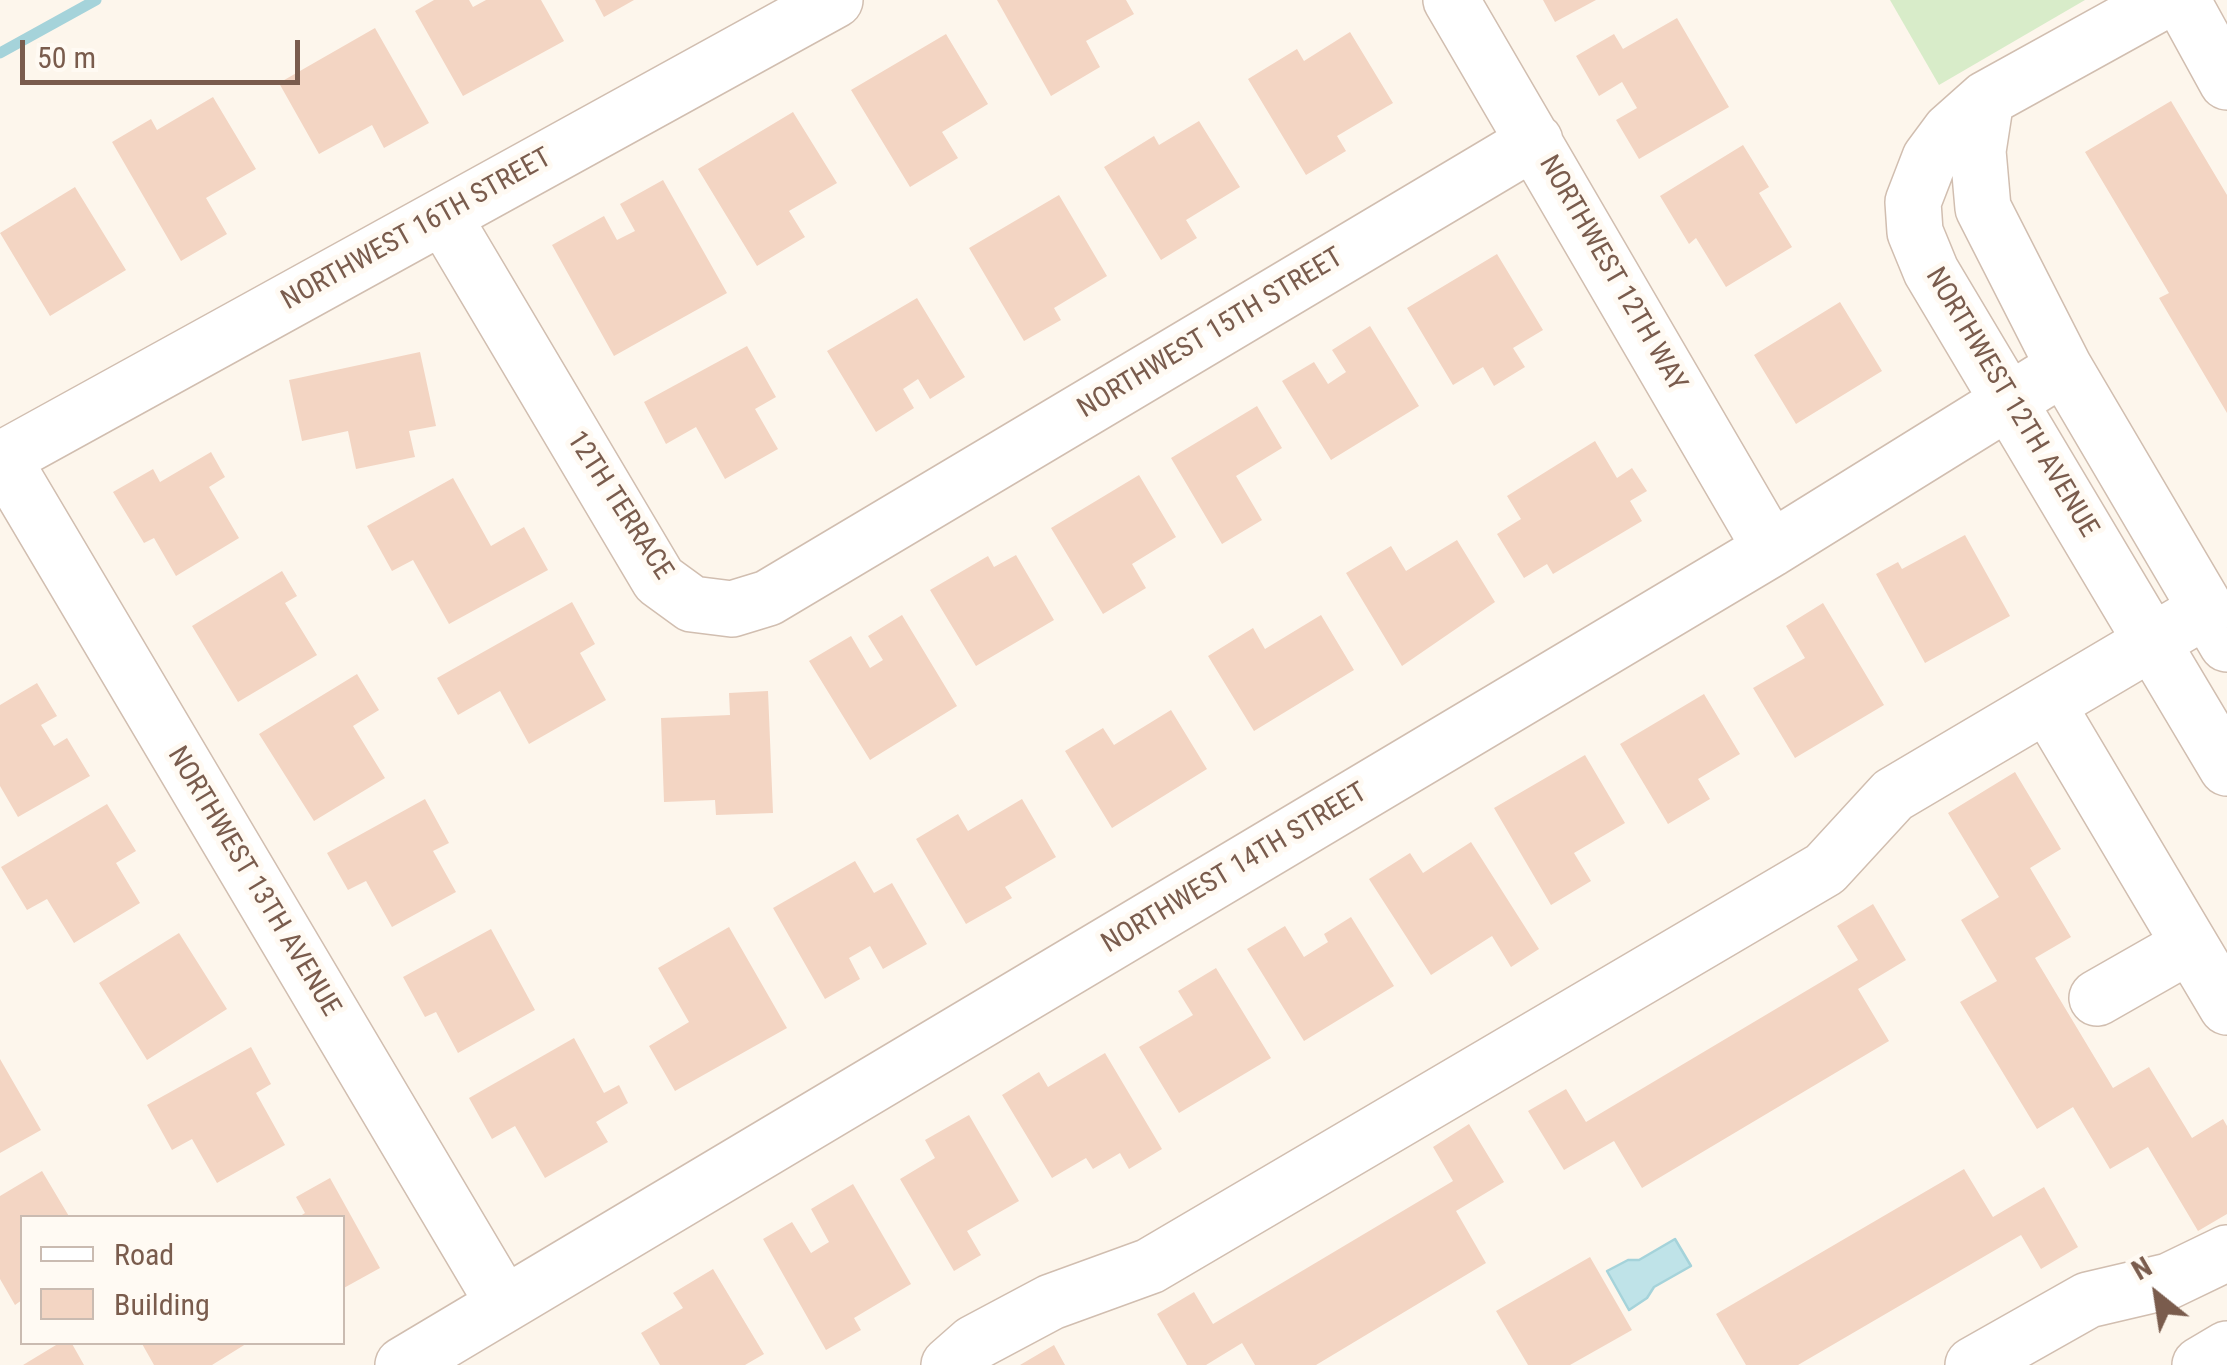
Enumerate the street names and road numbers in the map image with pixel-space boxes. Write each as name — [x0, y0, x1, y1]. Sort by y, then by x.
street label: NORTHWEST 16TH STREET — [276, 142, 558, 318]
street label: NORTHWEST 12TH WAY — [1531, 150, 1693, 398]
street label: NORTHWEST 15TH STREET — [1072, 241, 1350, 427]
street label: NORTHWEST 12TH AVENUE — [1917, 262, 2105, 544]
street label: 12TH TERRACE — [559, 426, 679, 586]
street label: NORTHWEST 13TH AVENUE — [159, 741, 347, 1023]
street label: NORTHWEST 14TH STREET — [1096, 776, 1374, 962]

